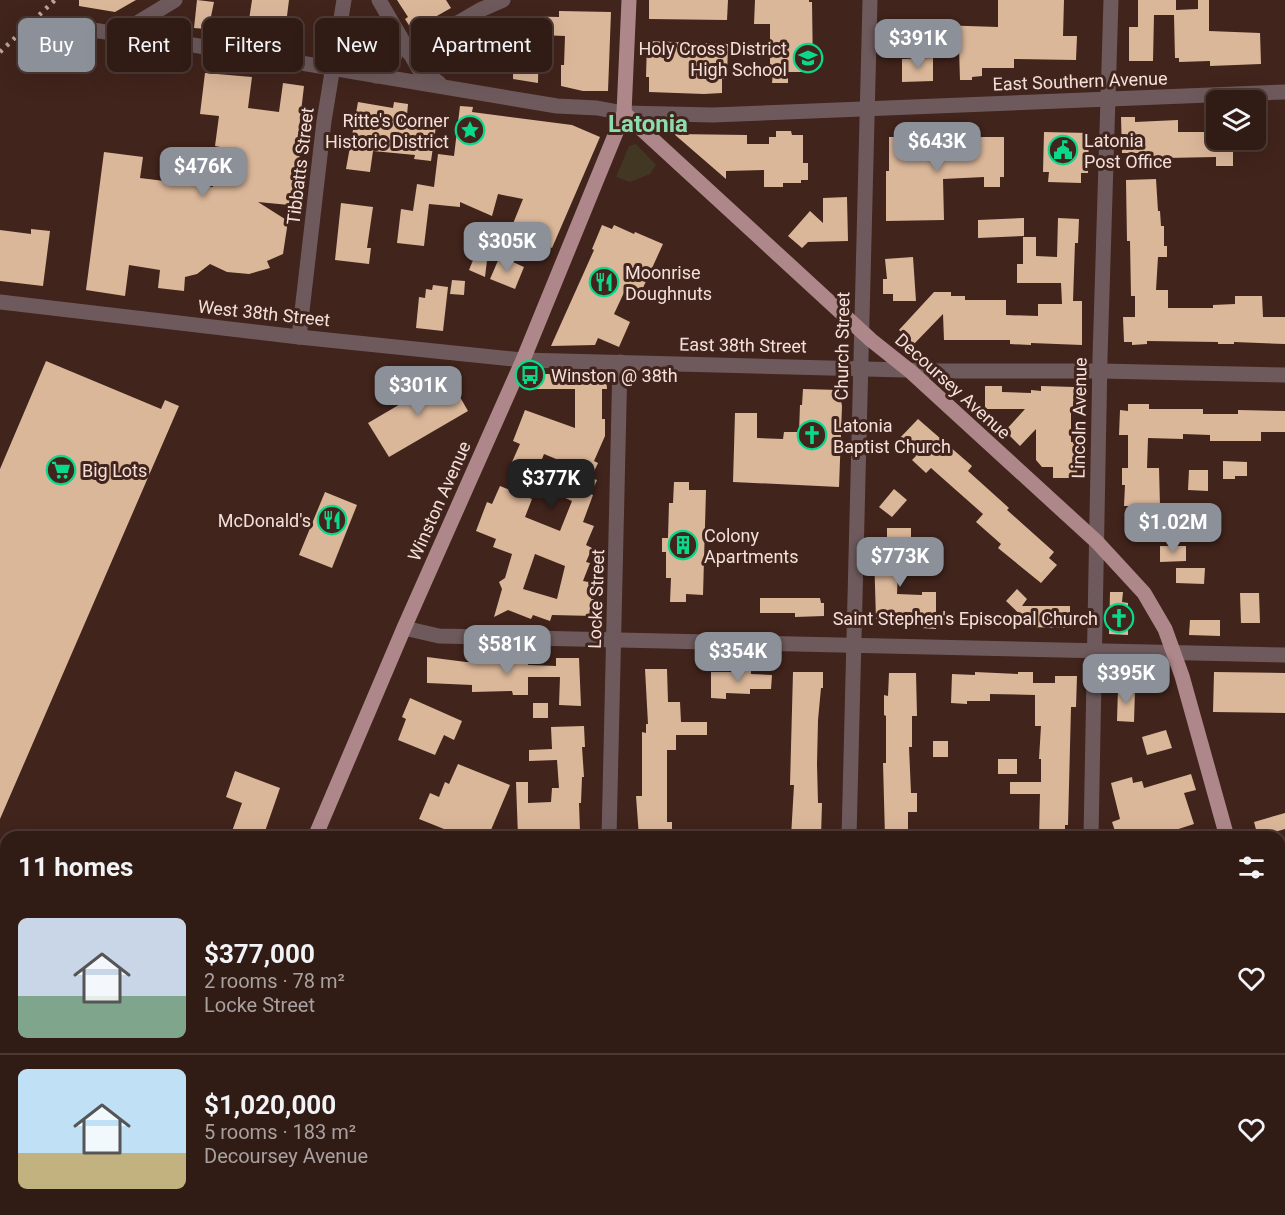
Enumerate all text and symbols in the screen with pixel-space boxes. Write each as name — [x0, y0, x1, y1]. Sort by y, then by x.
chip: Buy — [18, 18, 95, 72]
chip: Rent — [107, 18, 191, 72]
chip: Filters — [203, 18, 303, 72]
chip: New — [315, 18, 399, 72]
chip: Apartment — [411, 18, 552, 72]
pin: $391K — [876, 19, 960, 70]
text: $391K — [889, 26, 947, 50]
place label: Holy Cross District High School — [638, 38, 787, 80]
school or university icon: Holy Cross District High School — [792, 42, 824, 74]
street label: East Southern Avenue — [992, 67, 1168, 95]
map controls — [1206, 90, 1266, 150]
button: layers — [1206, 90, 1266, 150]
street label: Tibbatts Street — [282, 106, 318, 226]
place label: Ritte's Corner Historic District — [325, 110, 449, 152]
district label: Latonia — [608, 110, 688, 138]
place icon: Ritte's Corner Historic District — [454, 114, 486, 146]
pin: $643K — [895, 122, 979, 173]
text: $643K — [908, 129, 966, 153]
place label: Latonia Post Office — [1084, 130, 1172, 172]
public building icon: Latonia Post Office — [1047, 134, 1079, 166]
pin: $476K — [161, 147, 245, 198]
text: $476K — [174, 154, 232, 178]
pin: $305K — [465, 222, 549, 273]
text: $305K — [478, 229, 536, 253]
place label: Moonrise Doughnuts — [625, 262, 712, 304]
restaurant icon: Moonrise Doughnuts — [588, 266, 620, 298]
street label: Church Street — [831, 291, 853, 401]
street label: West 38th Street — [197, 296, 331, 330]
street label: Decoursey Avenue — [891, 329, 1015, 443]
street label: East 38th Street — [679, 333, 807, 357]
street label: Lincoln Avenue — [1067, 357, 1091, 479]
bus stop icon: Winston @ 38th — [514, 359, 546, 391]
place label: Winston @ 38th — [551, 365, 678, 386]
pin: $301K — [376, 366, 460, 417]
text: $301K — [389, 373, 447, 397]
place label: Latonia Baptist Church — [833, 415, 951, 457]
church icon: Latonia Baptist Church — [796, 419, 828, 451]
street label: Winston Avenue — [403, 438, 475, 564]
supermarket icon: Big Lots — [45, 454, 77, 486]
pin: $377K — [509, 459, 593, 510]
place label: Big Lots — [82, 460, 147, 481]
text: $377K — [522, 466, 580, 490]
pin: $1.02M — [1124, 503, 1222, 554]
restaurant icon: McDonald's — [316, 504, 348, 536]
place label: McDonald's — [218, 510, 311, 531]
text: $1.02M — [1138, 510, 1208, 534]
place label: Colony Apartments — [704, 525, 799, 567]
building icon: Colony Apartments — [667, 529, 699, 561]
pin: $773K — [858, 537, 942, 588]
text: $773K — [871, 544, 929, 568]
street label: Locke Street — [584, 549, 608, 649]
church icon: Saint Stephen's Episcopal Church — [1103, 602, 1135, 634]
place label: Saint Stephen's Episcopal Church — [833, 608, 1098, 629]
pin: $581K — [465, 625, 549, 676]
text: $581K — [478, 632, 536, 656]
pin: $354K — [696, 632, 780, 683]
text: $354K — [709, 639, 767, 663]
pin: $395K — [1084, 654, 1168, 705]
text: $395K — [1097, 661, 1155, 685]
icon: filters — [1235, 851, 1268, 884]
text: 11 homes — [18, 852, 133, 882]
text: $377,000 — [204, 939, 315, 969]
icon: home — [66, 942, 138, 1014]
icon: heart — [1235, 962, 1268, 995]
text: 2 rooms · 78 m² — [204, 969, 345, 993]
text: Locke Street — [204, 993, 315, 1017]
text: $1,020,000 — [204, 1090, 336, 1120]
icon: home — [66, 1093, 138, 1165]
icon: heart — [1235, 1113, 1268, 1146]
text: 5 rooms · 183 m² — [204, 1120, 356, 1144]
text: Decoursey Avenue — [204, 1144, 368, 1168]

